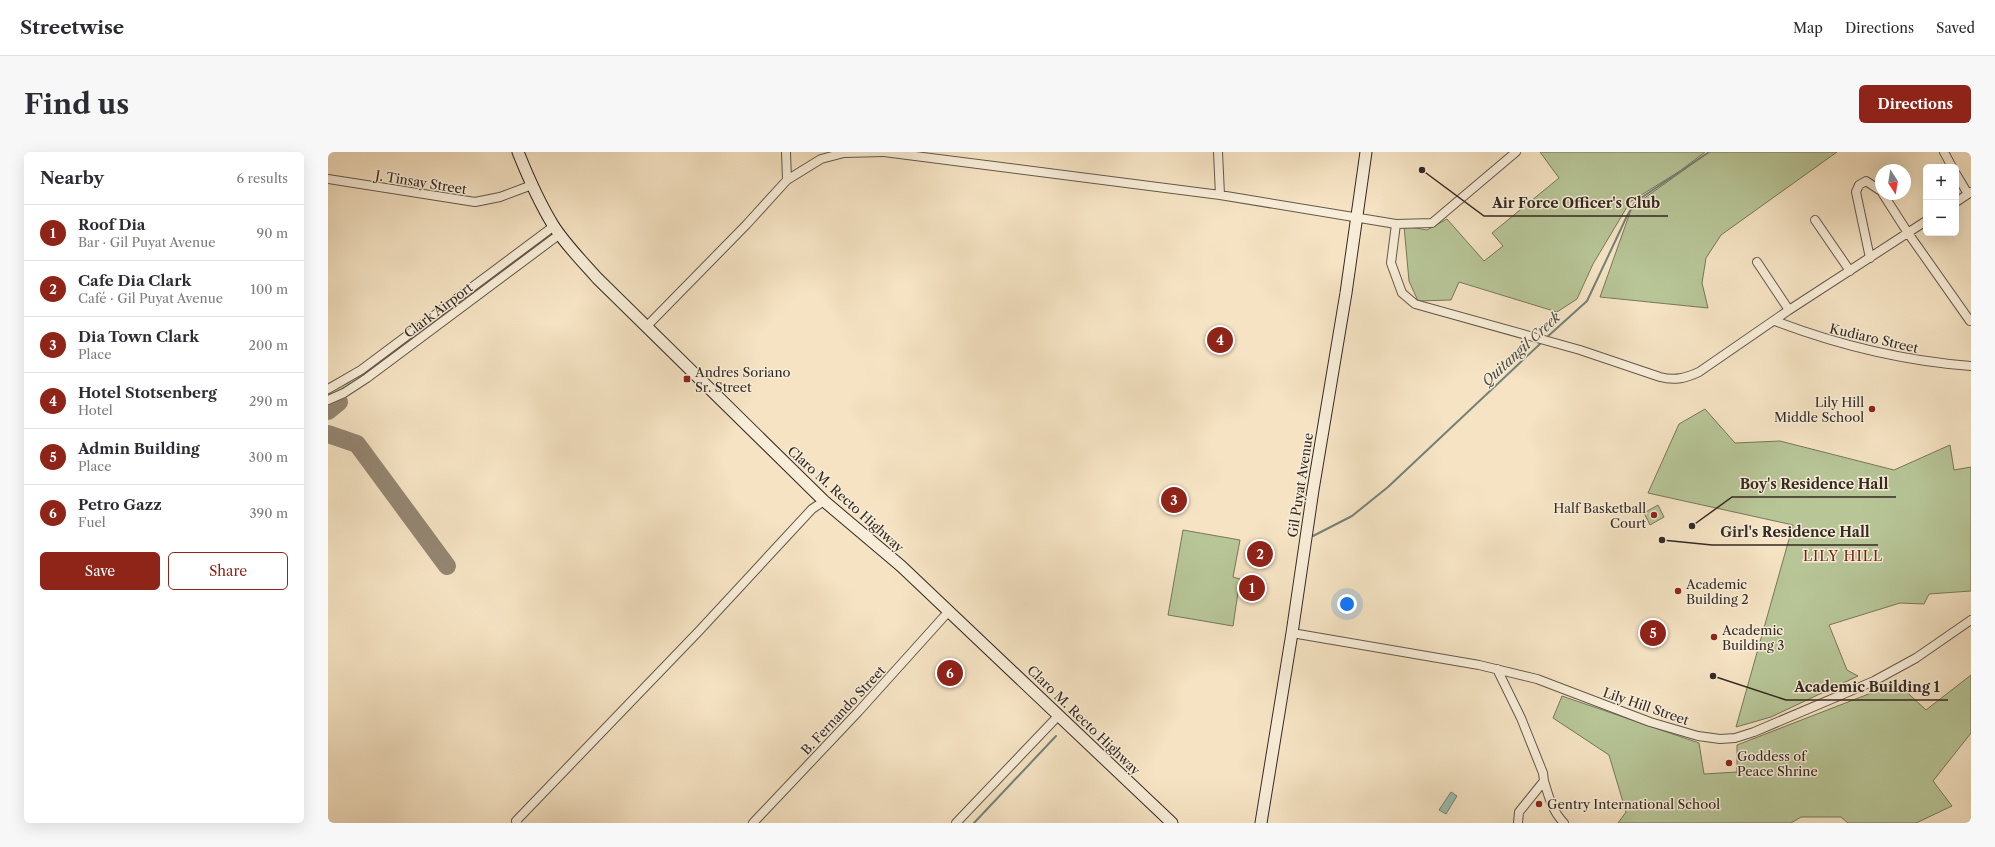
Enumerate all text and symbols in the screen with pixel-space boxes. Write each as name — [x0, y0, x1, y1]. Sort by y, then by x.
text: Streetwise — [20, 16, 124, 39]
text: Map — [1793, 19, 1823, 37]
text: Directions — [1845, 19, 1914, 37]
text: Saved — [1936, 19, 1975, 37]
button: Directions — [1859, 85, 1971, 123]
text: Find us — [24, 87, 129, 121]
north arrow — [1875, 164, 1911, 200]
map controls — [1923, 164, 1959, 236]
button: + — [1923, 164, 1959, 200]
street label: J. Tinsay Street — [372, 167, 468, 197]
text: Nearby — [40, 168, 104, 188]
text: 6 results — [237, 170, 288, 186]
callout: Air Force Officer's Club — [1484, 190, 1668, 216]
text: Air Force Officer's Club — [1491, 194, 1660, 212]
button: − — [1923, 200, 1959, 236]
text: Roof Dia — [78, 215, 146, 234]
text: 1 — [50, 225, 56, 241]
text: 90 m — [257, 225, 288, 241]
text: Bar · Gil Puyat Avenue — [78, 234, 215, 250]
text: Cafe Dia Clark — [78, 271, 191, 290]
street label: Clark Airport — [401, 279, 476, 341]
text: 2 — [49, 281, 57, 297]
text: 100 m — [250, 281, 288, 297]
text: Café · Gil Puyat Avenue — [78, 290, 223, 306]
water label: Quitangil Creek — [1478, 308, 1565, 390]
street label: Kudiaro Street — [1828, 320, 1920, 356]
pin: 4 — [1207, 325, 1233, 355]
text: Dia Town Clark — [78, 327, 199, 346]
text: 3 — [49, 337, 57, 353]
text: 200 m — [248, 337, 288, 353]
text: Place — [78, 346, 111, 362]
place label: Andres Soriano Sr. Street — [694, 364, 791, 395]
marker: Andres Soriano Sr. Street — [682, 374, 692, 384]
text: Hotel Stotsenberg — [78, 383, 217, 402]
text: 4 — [49, 393, 57, 409]
text: 290 m — [249, 393, 288, 409]
place label: Lily Hill Middle School — [1774, 394, 1864, 425]
text: Hotel — [78, 402, 113, 418]
marker: Lily Hill Middle School — [1867, 404, 1877, 414]
street label: Gil Puyat Avenue — [1284, 432, 1316, 538]
text: Admin Building — [78, 439, 200, 458]
street label: Claro M. Recto Highway — [785, 443, 908, 556]
text: 5 — [49, 449, 57, 465]
text: 300 m — [249, 449, 288, 465]
text: Place — [78, 458, 111, 474]
callout: Boy's Residence Hall — [1732, 471, 1896, 497]
text: Boy's Residence Hall — [1740, 475, 1888, 493]
pin: 3 — [1161, 485, 1187, 515]
text: Petro Gazz — [78, 495, 162, 514]
place label: Half Basketball Court — [1553, 500, 1646, 531]
text: 6 — [49, 505, 57, 521]
text: 390 m — [249, 505, 288, 521]
marker: Half Basketball Court — [1649, 510, 1659, 520]
text: Fuel — [78, 514, 106, 530]
callout: Girl's Residence Hall — [1712, 519, 1878, 545]
text: Girl's Residence Hall — [1720, 523, 1870, 541]
pin: 2 — [1247, 539, 1273, 569]
district label: LILY HILL — [1803, 547, 1883, 565]
button: Save — [40, 552, 160, 590]
button: Share — [168, 552, 288, 590]
pin: 1 — [1239, 573, 1265, 603]
place label: Academic Building 2 — [1685, 576, 1749, 607]
marker: Academic Building 2 — [1673, 586, 1683, 596]
your location — [1337, 594, 1357, 614]
pin: 5 — [1640, 618, 1666, 648]
place label: Academic Building 3 — [1721, 622, 1784, 653]
marker: Academic Building 3 — [1709, 632, 1719, 642]
pin: 6 — [937, 658, 963, 688]
street label: B. Fernando Street — [798, 662, 889, 758]
street label: Claro M. Recto Highway — [1024, 662, 1144, 779]
callout: Academic Building 1 — [1786, 674, 1948, 700]
text: Academic Building 1 — [1793, 678, 1941, 696]
street label: Lily Hill Street — [1601, 684, 1691, 728]
place label: Goddess of Peace Shrine — [1737, 748, 1818, 779]
marker: Goddess of Peace Shrine — [1724, 758, 1734, 768]
place label: Gentry International School — [1547, 796, 1720, 812]
marker: Gentry International School — [1534, 799, 1544, 809]

